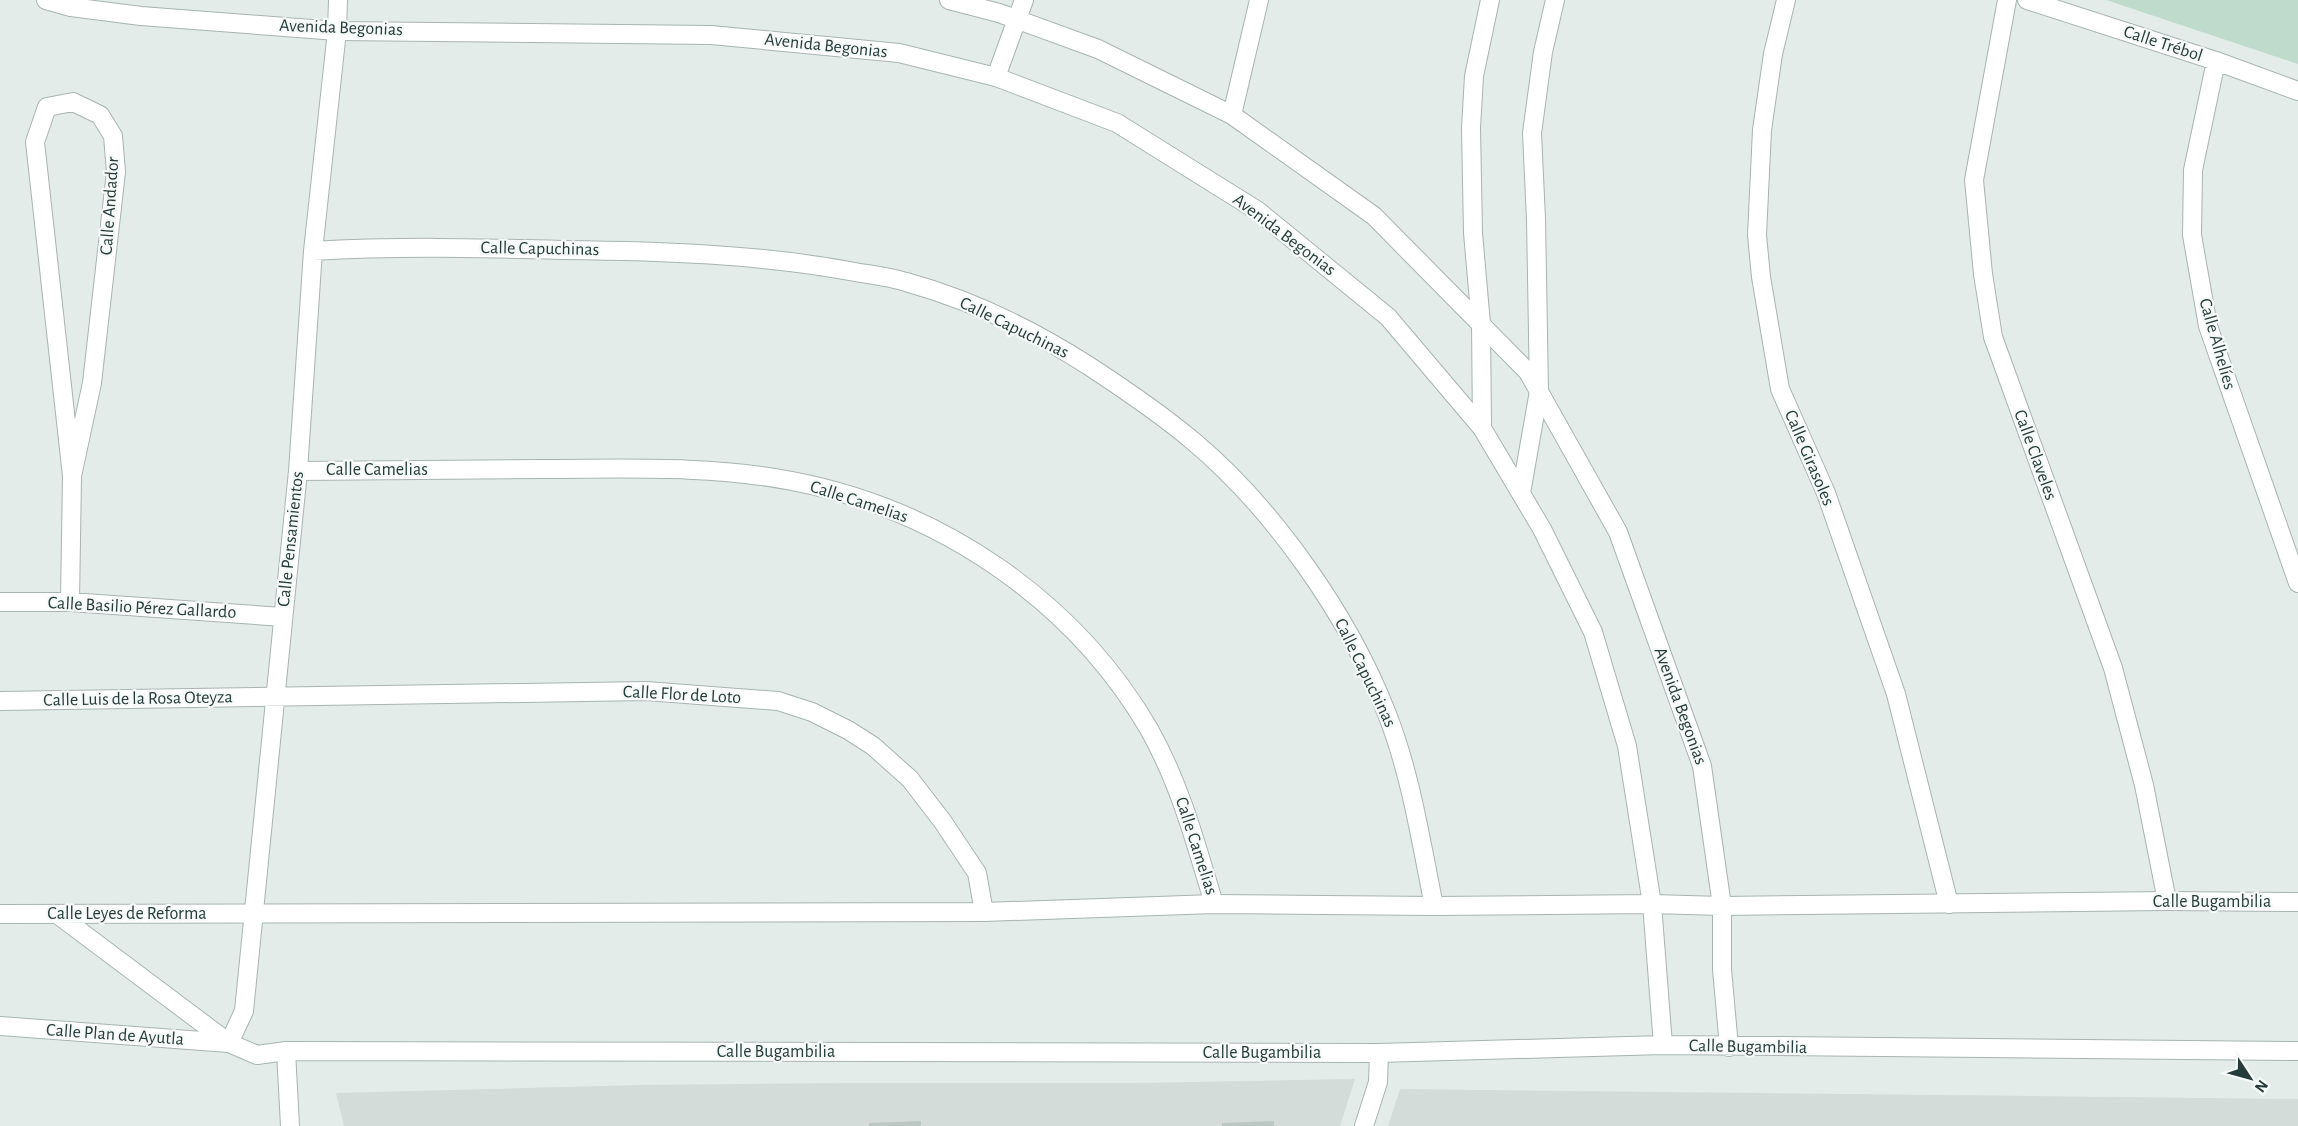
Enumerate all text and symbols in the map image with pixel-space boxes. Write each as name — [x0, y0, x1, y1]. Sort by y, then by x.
street label: Avenida Begonias — [279, 17, 403, 39]
street label: Calle Trébol — [2121, 23, 2205, 65]
street label: Avenida Begonias — [764, 31, 888, 61]
street label: Calle Andador — [98, 156, 122, 256]
street label: Avenida Begonias — [1229, 191, 1339, 279]
street label: Calle Capuchinas — [480, 239, 600, 259]
street label: Calle Capuchinas — [957, 294, 1071, 362]
street label: Calle Alhelíes — [2195, 296, 2239, 392]
street label: Calle Claveles — [2010, 407, 2060, 503]
street label: Calle Girasoles — [1781, 408, 1837, 508]
street label: Calle Camelias — [326, 461, 428, 479]
street label: Calle Pensamientos — [275, 470, 307, 608]
street label: Calle Camelias — [808, 478, 910, 526]
street label: Calle Basilio Pérez Gallardo — [47, 594, 237, 622]
street label: Calle Capuchinas — [1331, 616, 1399, 730]
street label: Avenida Begonias — [1650, 645, 1710, 767]
street label: Calle Flor de Loto — [622, 683, 742, 707]
street label: Calle Luis de la Rosa Oteyza — [43, 688, 233, 710]
street label: Calle Camelias — [1172, 795, 1220, 897]
street label: Calle Bugambilia — [2153, 893, 2271, 911]
street label: Calle Leyes de Reforma — [47, 905, 207, 923]
street label: Calle Plan de Ayutla — [46, 1021, 184, 1049]
street label: Calle Bugambilia — [1689, 1037, 1807, 1057]
street label: Calle Bugambilia — [717, 1043, 835, 1061]
street label: Calle Bugambilia — [1203, 1044, 1321, 1062]
north arrow — [2220, 1048, 2280, 1108]
text: N — [2252, 1077, 2271, 1095]

